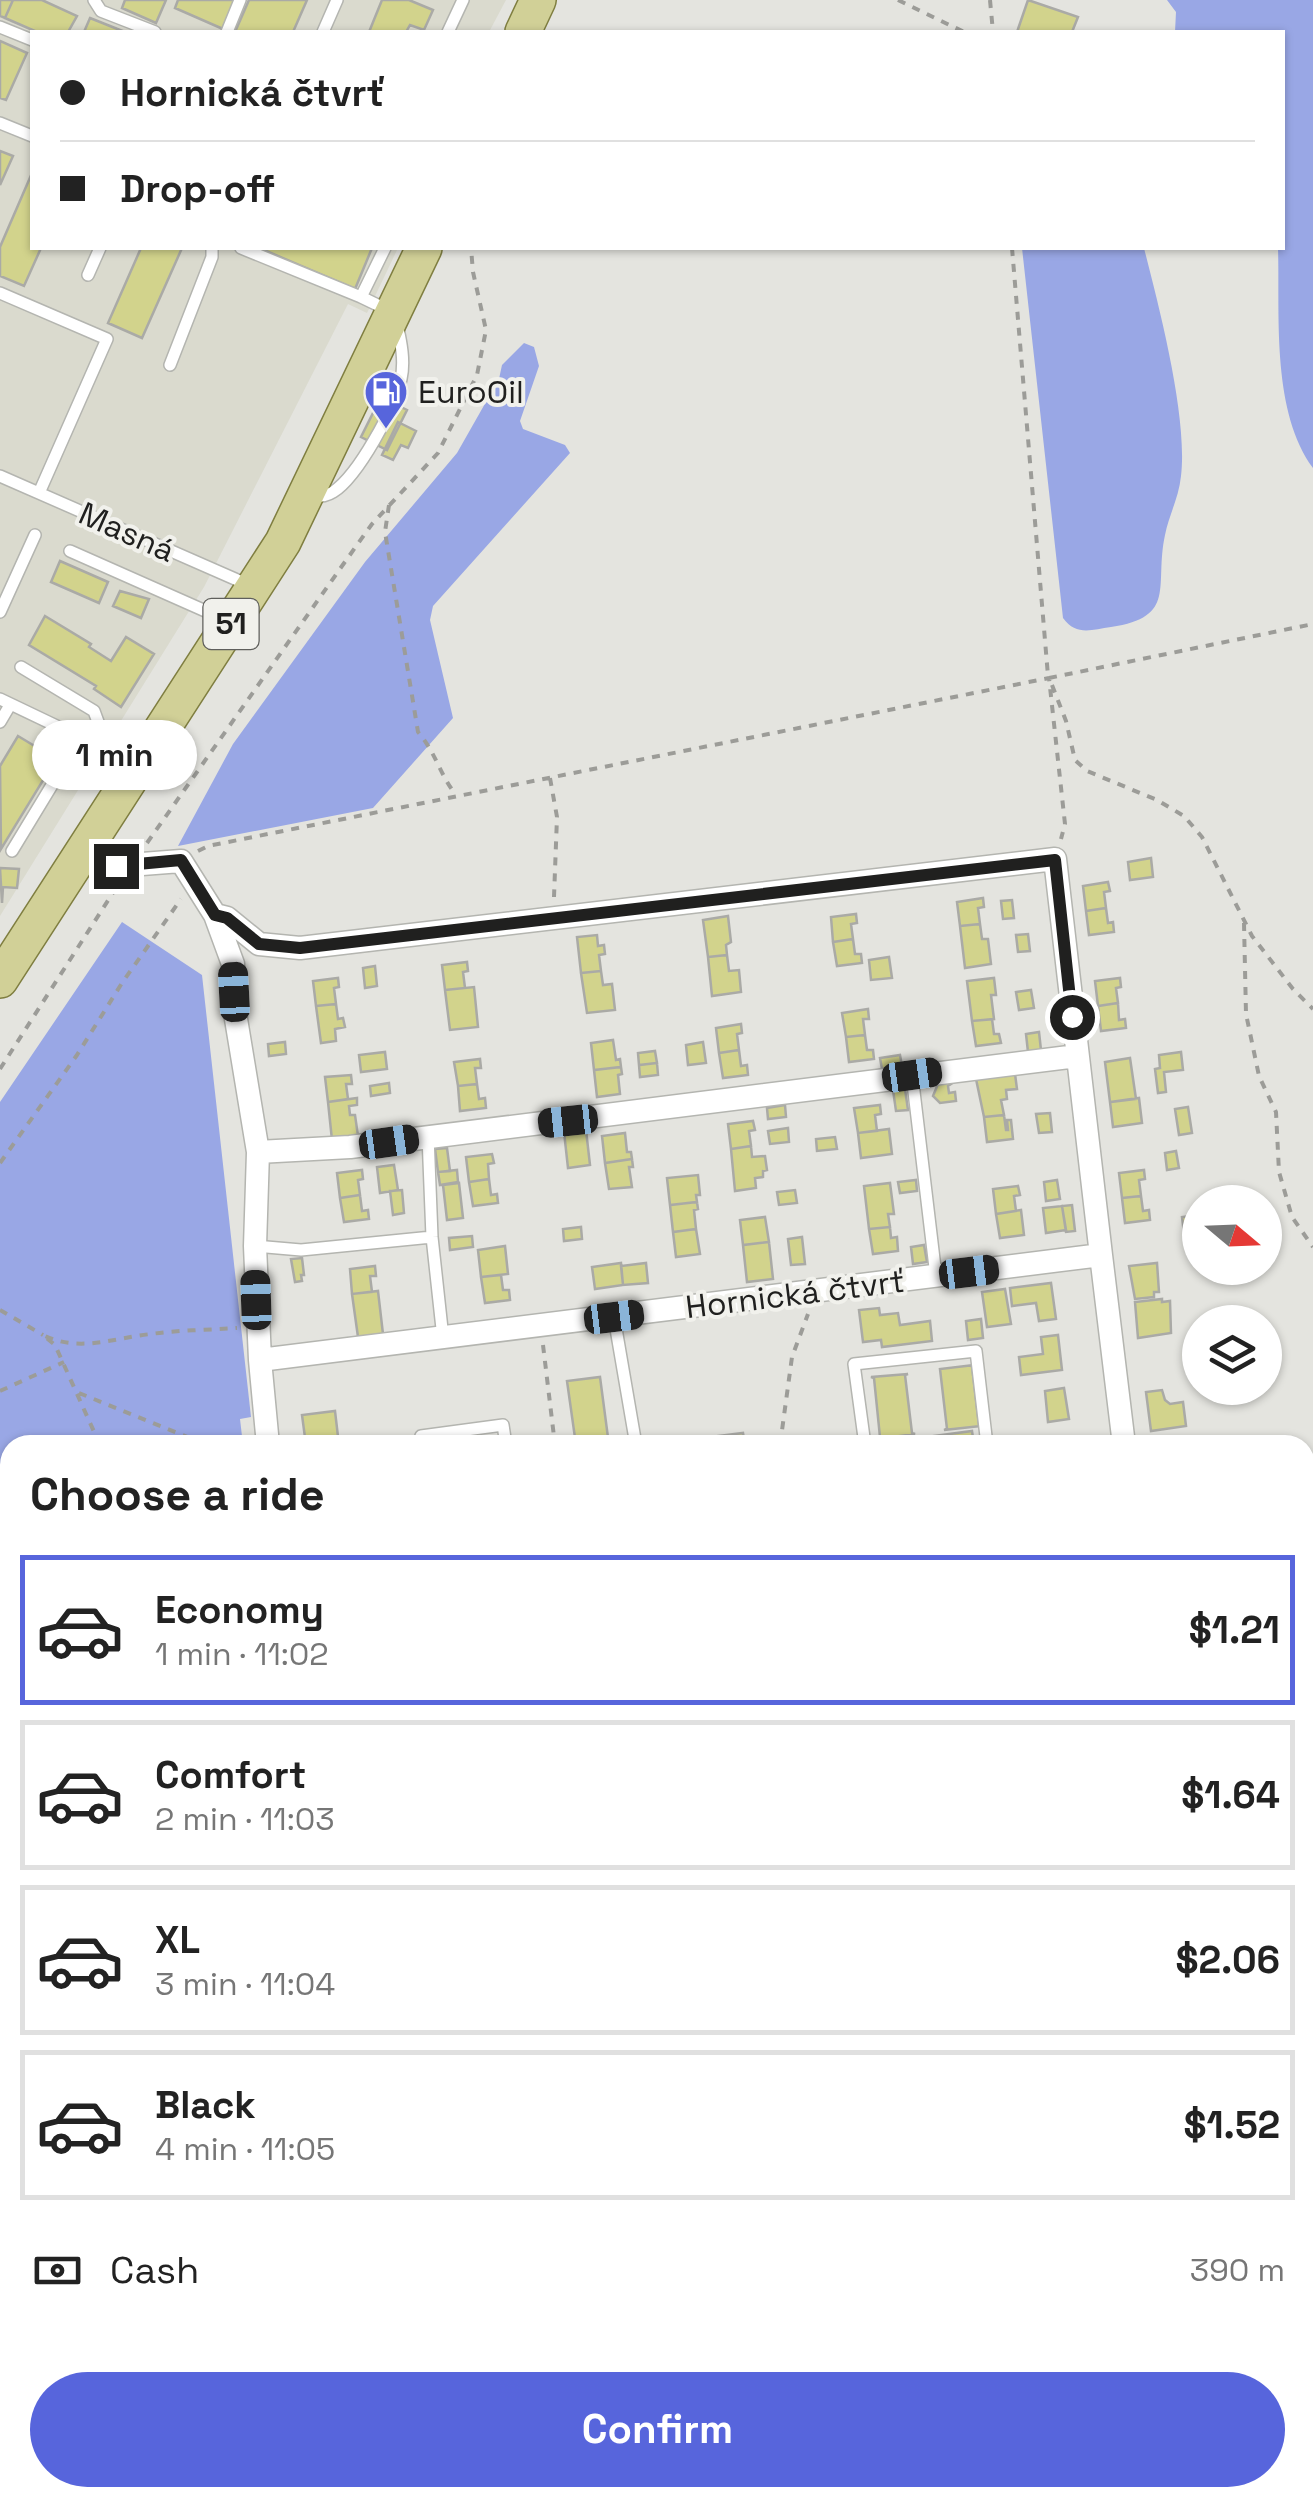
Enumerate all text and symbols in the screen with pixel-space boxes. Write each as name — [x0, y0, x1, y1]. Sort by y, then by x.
text: Hornická čtvrť — [120, 69, 384, 117]
text: Drop-off — [120, 165, 275, 213]
fuel station icon: EuroOil — [363, 369, 409, 430]
place label: EuroOil — [418, 372, 524, 412]
street label: Masná — [73, 493, 181, 571]
road number: 51 — [204, 599, 258, 649]
callout: 1 min — [34, 721, 198, 791]
text: 1 min — [75, 735, 154, 775]
route end — [94, 844, 139, 889]
car — [217, 961, 251, 1023]
route start — [1050, 995, 1095, 1040]
car — [880, 1056, 944, 1094]
car — [537, 1103, 599, 1139]
car — [357, 1123, 421, 1161]
north arrow — [1182, 1185, 1282, 1285]
map controls — [1182, 1185, 1282, 1405]
car — [937, 1253, 1001, 1291]
street label: Hornická čtvrť — [683, 1261, 907, 1327]
car — [240, 1269, 272, 1331]
car — [582, 1298, 646, 1336]
button: layers — [1182, 1305, 1282, 1405]
text: Choose a ride — [30, 1466, 325, 1523]
icon: car — [35, 1585, 125, 1675]
text: Economy — [155, 1586, 324, 1634]
text: $1.21 — [1189, 1606, 1280, 1654]
text: 1 min · 11:02 — [155, 1634, 329, 1674]
icon: car — [35, 1750, 125, 1840]
text: Comfort — [155, 1751, 306, 1799]
text: $1.64 — [1181, 1771, 1280, 1819]
text: 2 min · 11:03 — [155, 1799, 335, 1839]
icon: car — [35, 1915, 125, 2005]
text: XL — [155, 1916, 200, 1964]
text: $2.06 — [1175, 1936, 1280, 1984]
text: 3 min · 11:04 — [155, 1964, 335, 2004]
icon: car — [35, 2080, 125, 2170]
text: Black — [155, 2081, 256, 2129]
text: $1.52 — [1183, 2101, 1280, 2149]
text: 4 min · 11:05 — [155, 2129, 335, 2169]
icon: cash — [30, 2243, 85, 2298]
text: Cash — [110, 2246, 199, 2294]
text: 390 m — [1190, 2250, 1285, 2290]
button: Confirm — [30, 2372, 1285, 2487]

